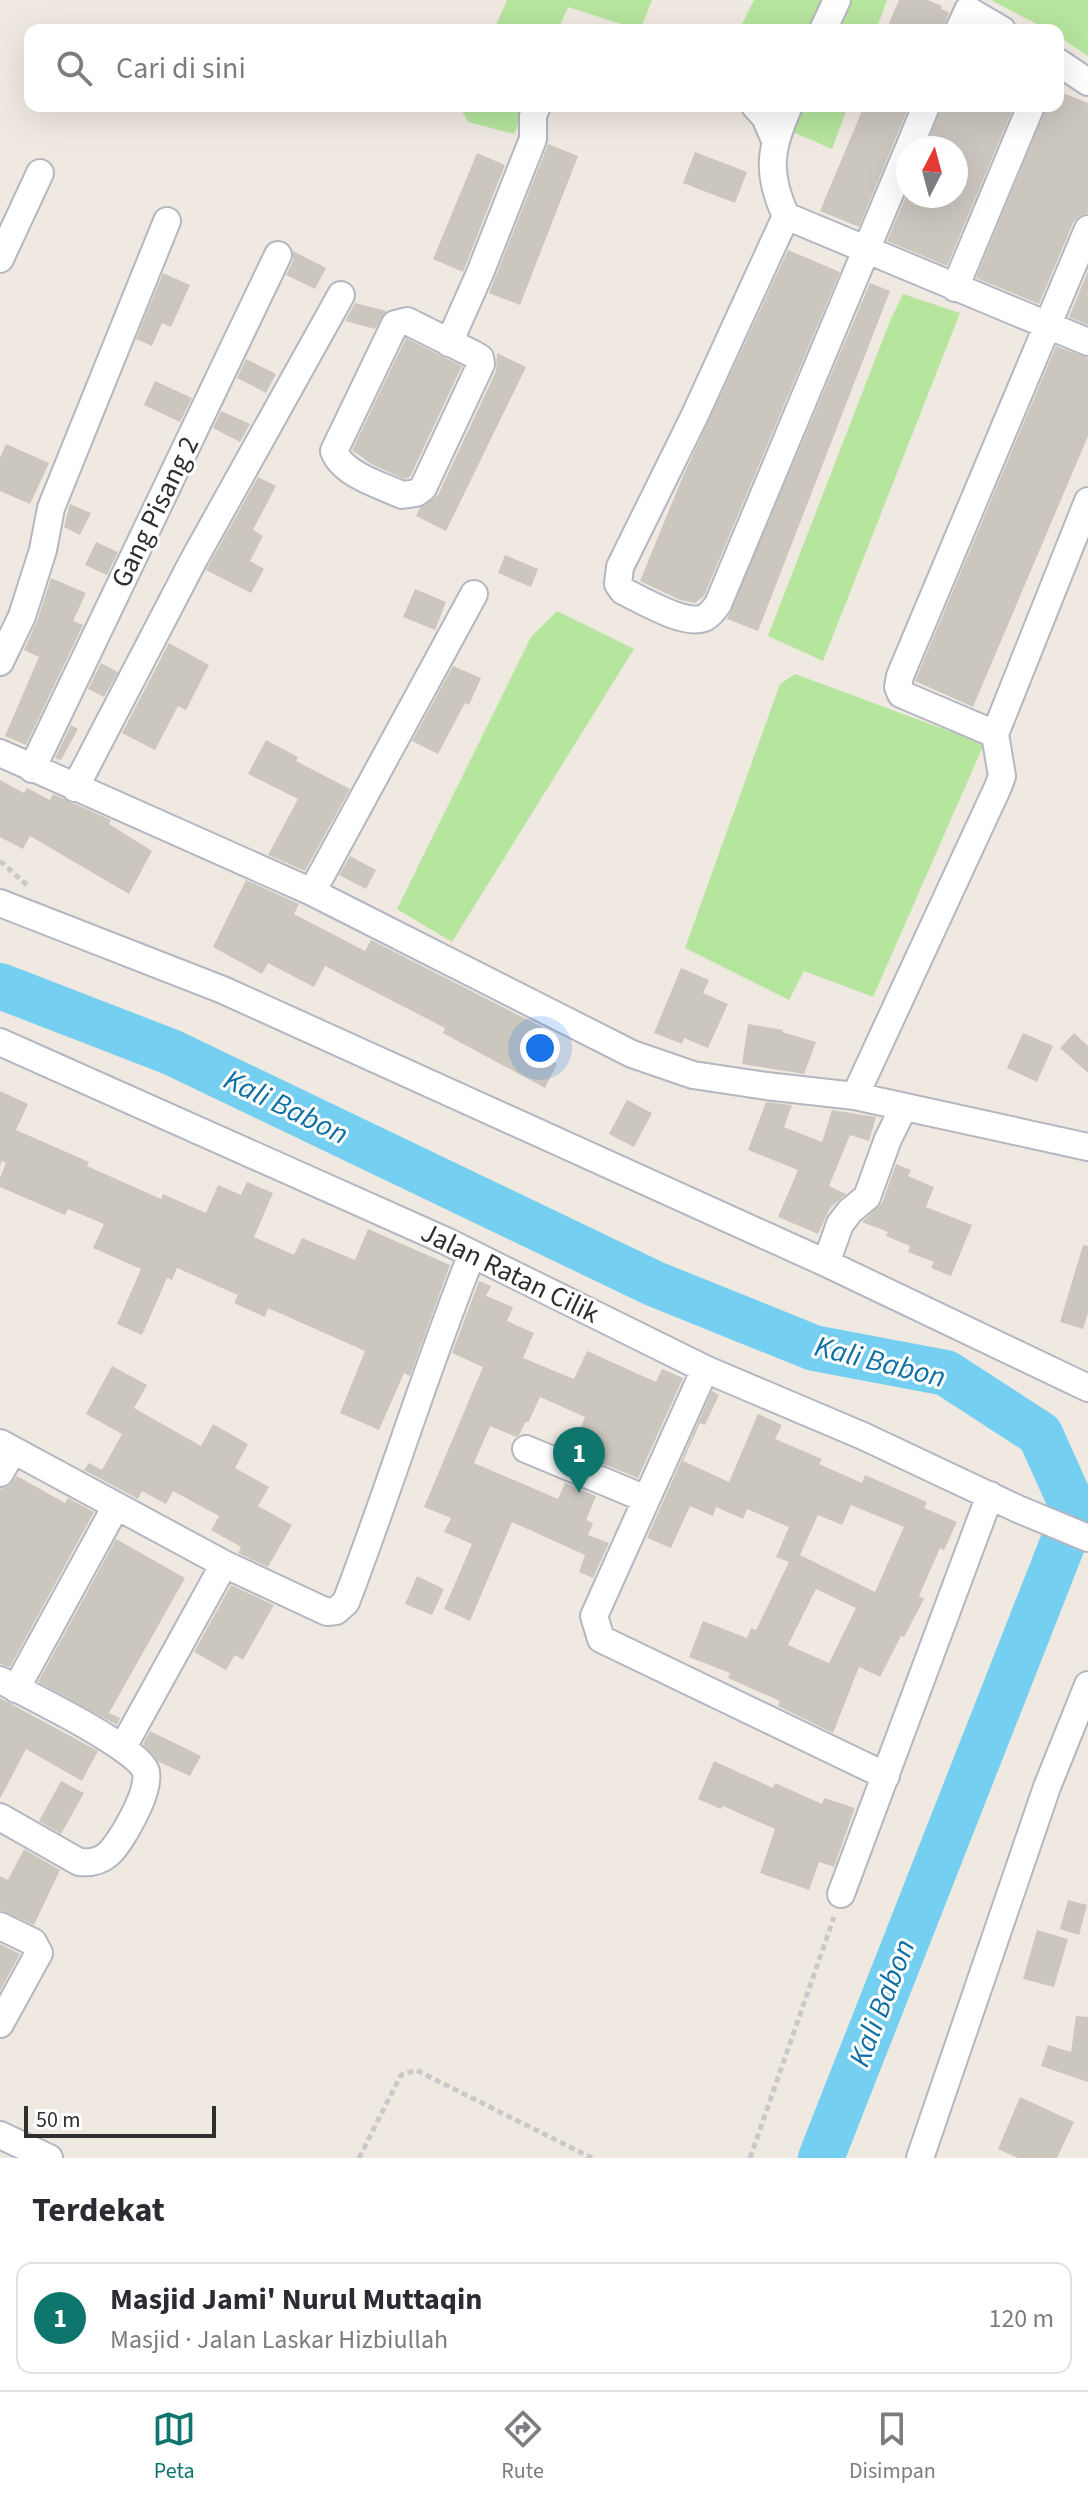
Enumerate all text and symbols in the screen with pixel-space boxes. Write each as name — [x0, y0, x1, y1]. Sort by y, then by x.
search box — [24, 24, 1064, 112]
icon: search — [52, 46, 96, 90]
text: Cari di sini — [116, 47, 246, 90]
north arrow — [896, 136, 968, 208]
street label: Gang Pisang 2 — [101, 430, 209, 594]
your location — [520, 1028, 560, 1068]
water label: Kali Babon — [217, 1058, 355, 1156]
street label: Jalan Ratan Cilik — [414, 1213, 606, 1334]
water label: Kali Babon — [810, 1325, 950, 1399]
pin: 1 — [553, 1427, 605, 1493]
water label: Kali Babon — [838, 1933, 926, 2073]
scale bar — [24, 2102, 216, 2138]
text: 50 m — [36, 2104, 81, 2136]
text: Terdekat — [32, 2186, 165, 2235]
text: Masjid Jami' Nurul Muttaqin — [110, 2278, 483, 2321]
text: 1 — [53, 2300, 67, 2337]
text: 120 m — [988, 2300, 1054, 2337]
text: Masjid · Jalan Laskar Hizbiullah — [110, 2321, 448, 2358]
tab: Peta — [152, 2407, 196, 2487]
tab: Rute — [501, 2407, 545, 2487]
tab: Disimpan — [849, 2407, 936, 2487]

